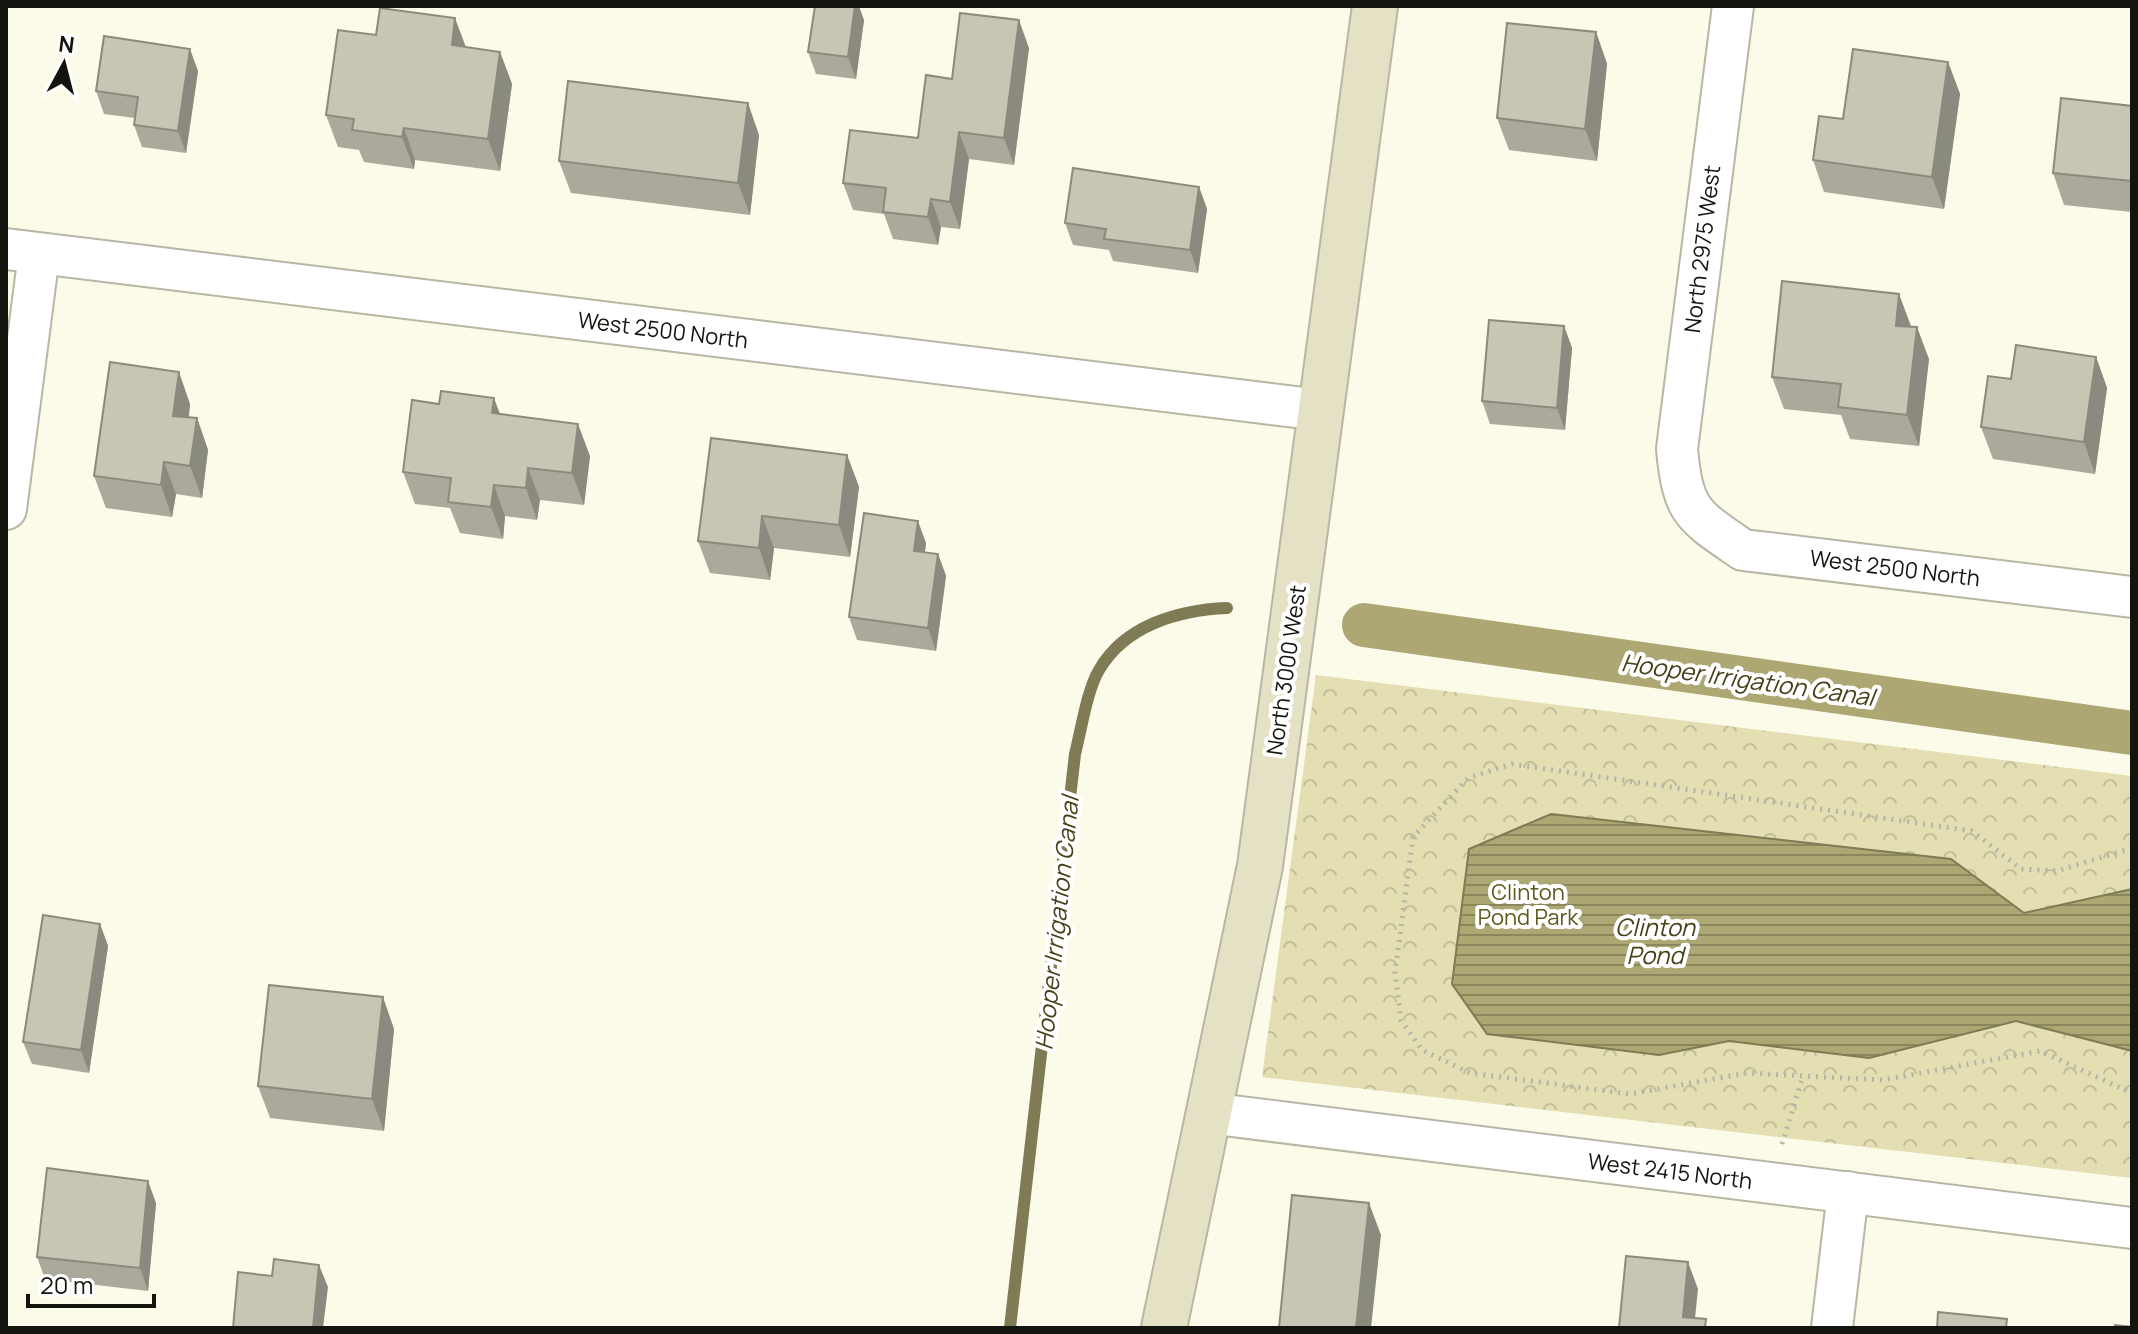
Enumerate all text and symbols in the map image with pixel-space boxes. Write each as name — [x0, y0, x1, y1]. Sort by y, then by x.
north arrow — [24, 24, 104, 104]
text: N — [57, 28, 76, 60]
street label: North 2975 West — [1677, 163, 1727, 335]
street label: West 2500 North — [576, 305, 750, 355]
street label: West 2500 North — [1808, 543, 1982, 593]
street label: North 3000 West — [1259, 583, 1313, 757]
water label: Hooper Irrigation Canal — [1620, 645, 1880, 714]
water label: Hooper Irrigation Canal — [1026, 791, 1086, 1051]
park label: Clinton Pond Park — [1478, 877, 1579, 932]
water label: Clinton Pond — [1615, 910, 1696, 971]
street label: West 2415 North — [1586, 1146, 1754, 1196]
scale bar — [28, 1258, 154, 1308]
text: 20 m — [40, 1268, 93, 1301]

